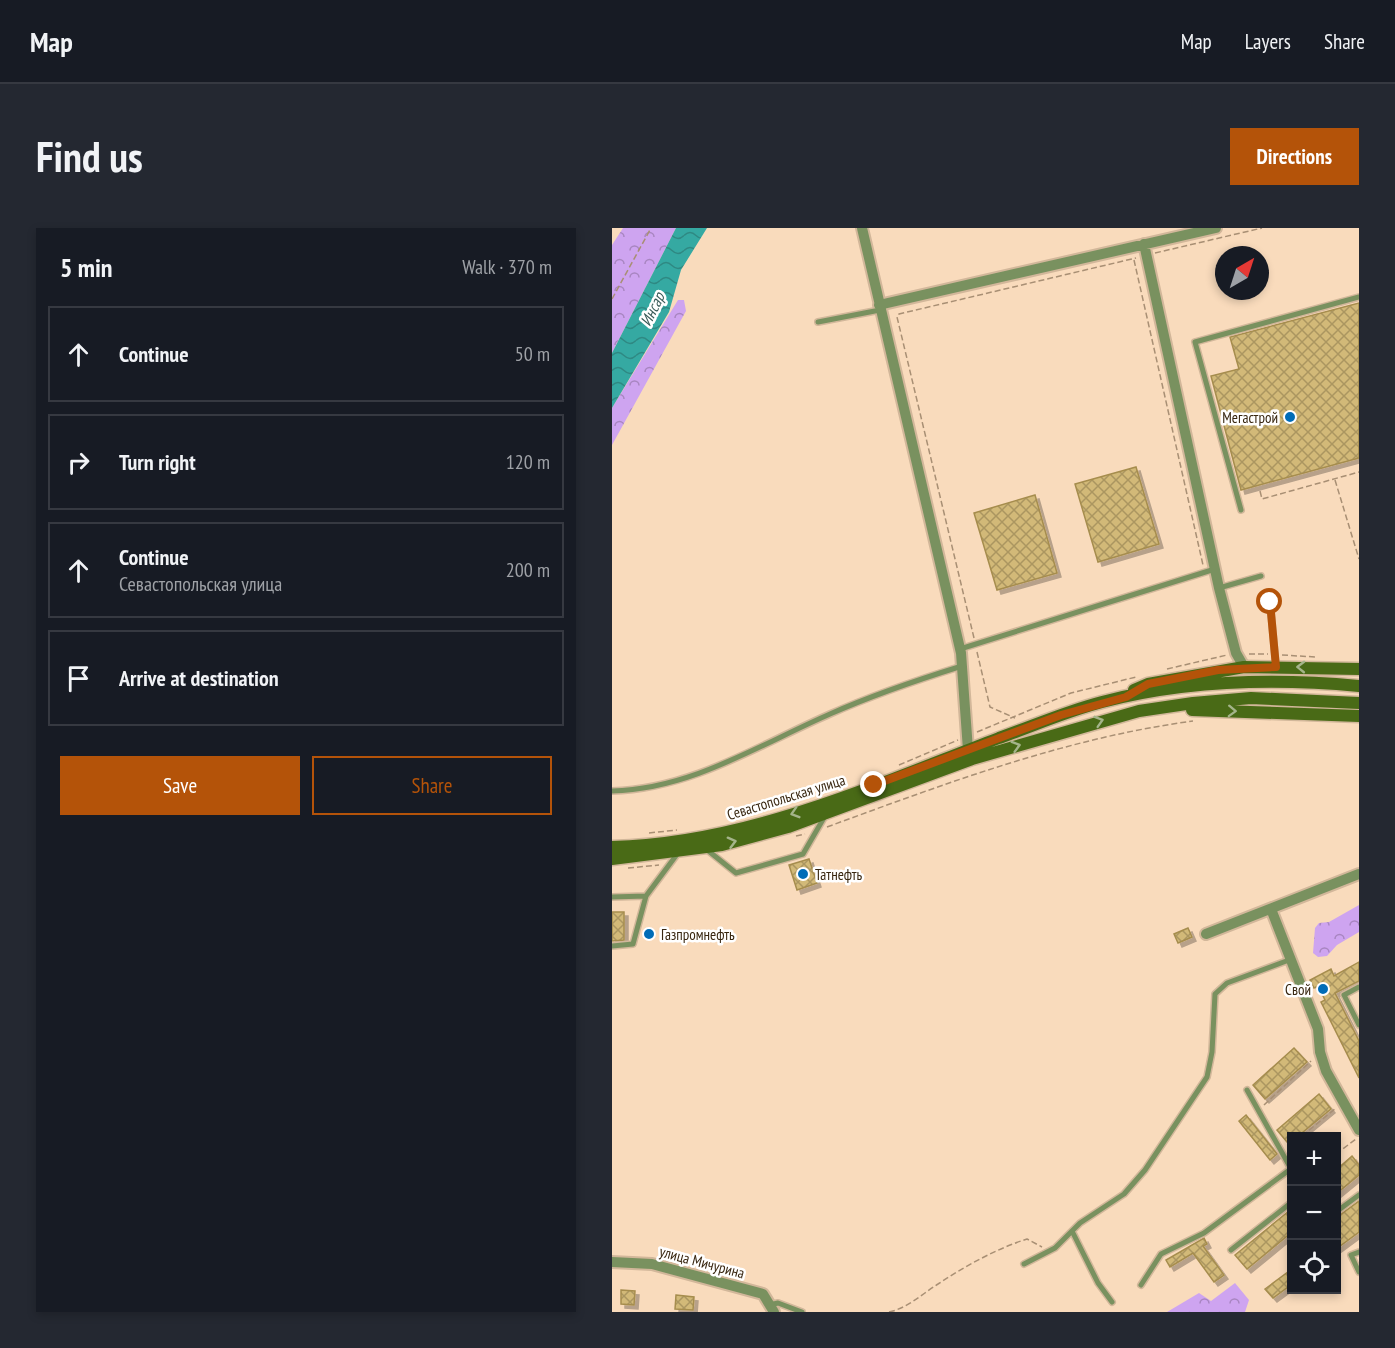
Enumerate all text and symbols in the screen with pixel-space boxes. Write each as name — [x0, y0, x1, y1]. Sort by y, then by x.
text: Map — [30, 23, 73, 60]
text: Map — [1181, 28, 1212, 55]
text: Layers — [1245, 28, 1291, 55]
text: Share — [1324, 28, 1365, 55]
button: Directions — [1230, 128, 1359, 185]
text: Find us — [36, 129, 143, 184]
north arrow — [1215, 246, 1269, 300]
text: 5 min — [60, 251, 113, 284]
text: Walk · 370 m — [462, 254, 552, 280]
water label: Инсар — [635, 288, 669, 329]
icon: ahead — [62, 338, 95, 371]
text: Continue — [119, 340, 189, 368]
text: 50 m — [515, 341, 550, 367]
place label: Мегастрой — [1222, 408, 1278, 427]
marker: Мегастрой — [1283, 410, 1297, 424]
icon: right — [62, 446, 95, 479]
text: Turn right — [119, 448, 196, 476]
text: 120 m — [506, 449, 550, 475]
text: Continue — [119, 543, 189, 571]
icon: ahead — [62, 554, 95, 587]
text: 200 m — [506, 557, 550, 583]
text: Севастопольская улица — [119, 571, 282, 597]
route start — [1256, 588, 1282, 614]
one-way arrow — [1296, 661, 1305, 673]
icon: arrive — [62, 662, 95, 695]
text: Arrive at destination — [119, 664, 279, 692]
one-way arrow — [1227, 704, 1236, 717]
one-way arrow — [1093, 716, 1104, 728]
one-way arrow — [1010, 741, 1021, 753]
button: Save — [60, 756, 300, 815]
button: Share — [312, 756, 552, 815]
street label: Севастопольская улица — [725, 770, 847, 824]
route end — [860, 771, 886, 797]
one-way arrow — [790, 806, 801, 818]
one-way arrow — [726, 837, 737, 849]
place label: Татнефть — [815, 865, 863, 884]
marker: Татнефть — [796, 867, 810, 881]
place label: Газпромнефть — [661, 925, 735, 944]
marker: Газпромнефть — [642, 927, 656, 941]
place label: Свой — [1285, 980, 1311, 999]
marker: Свой — [1316, 982, 1330, 996]
map controls — [1287, 1132, 1341, 1294]
button: + — [1287, 1132, 1341, 1186]
button: − — [1287, 1186, 1341, 1240]
button: locate — [1287, 1240, 1341, 1294]
street label: улица Мичурина — [657, 1242, 747, 1282]

